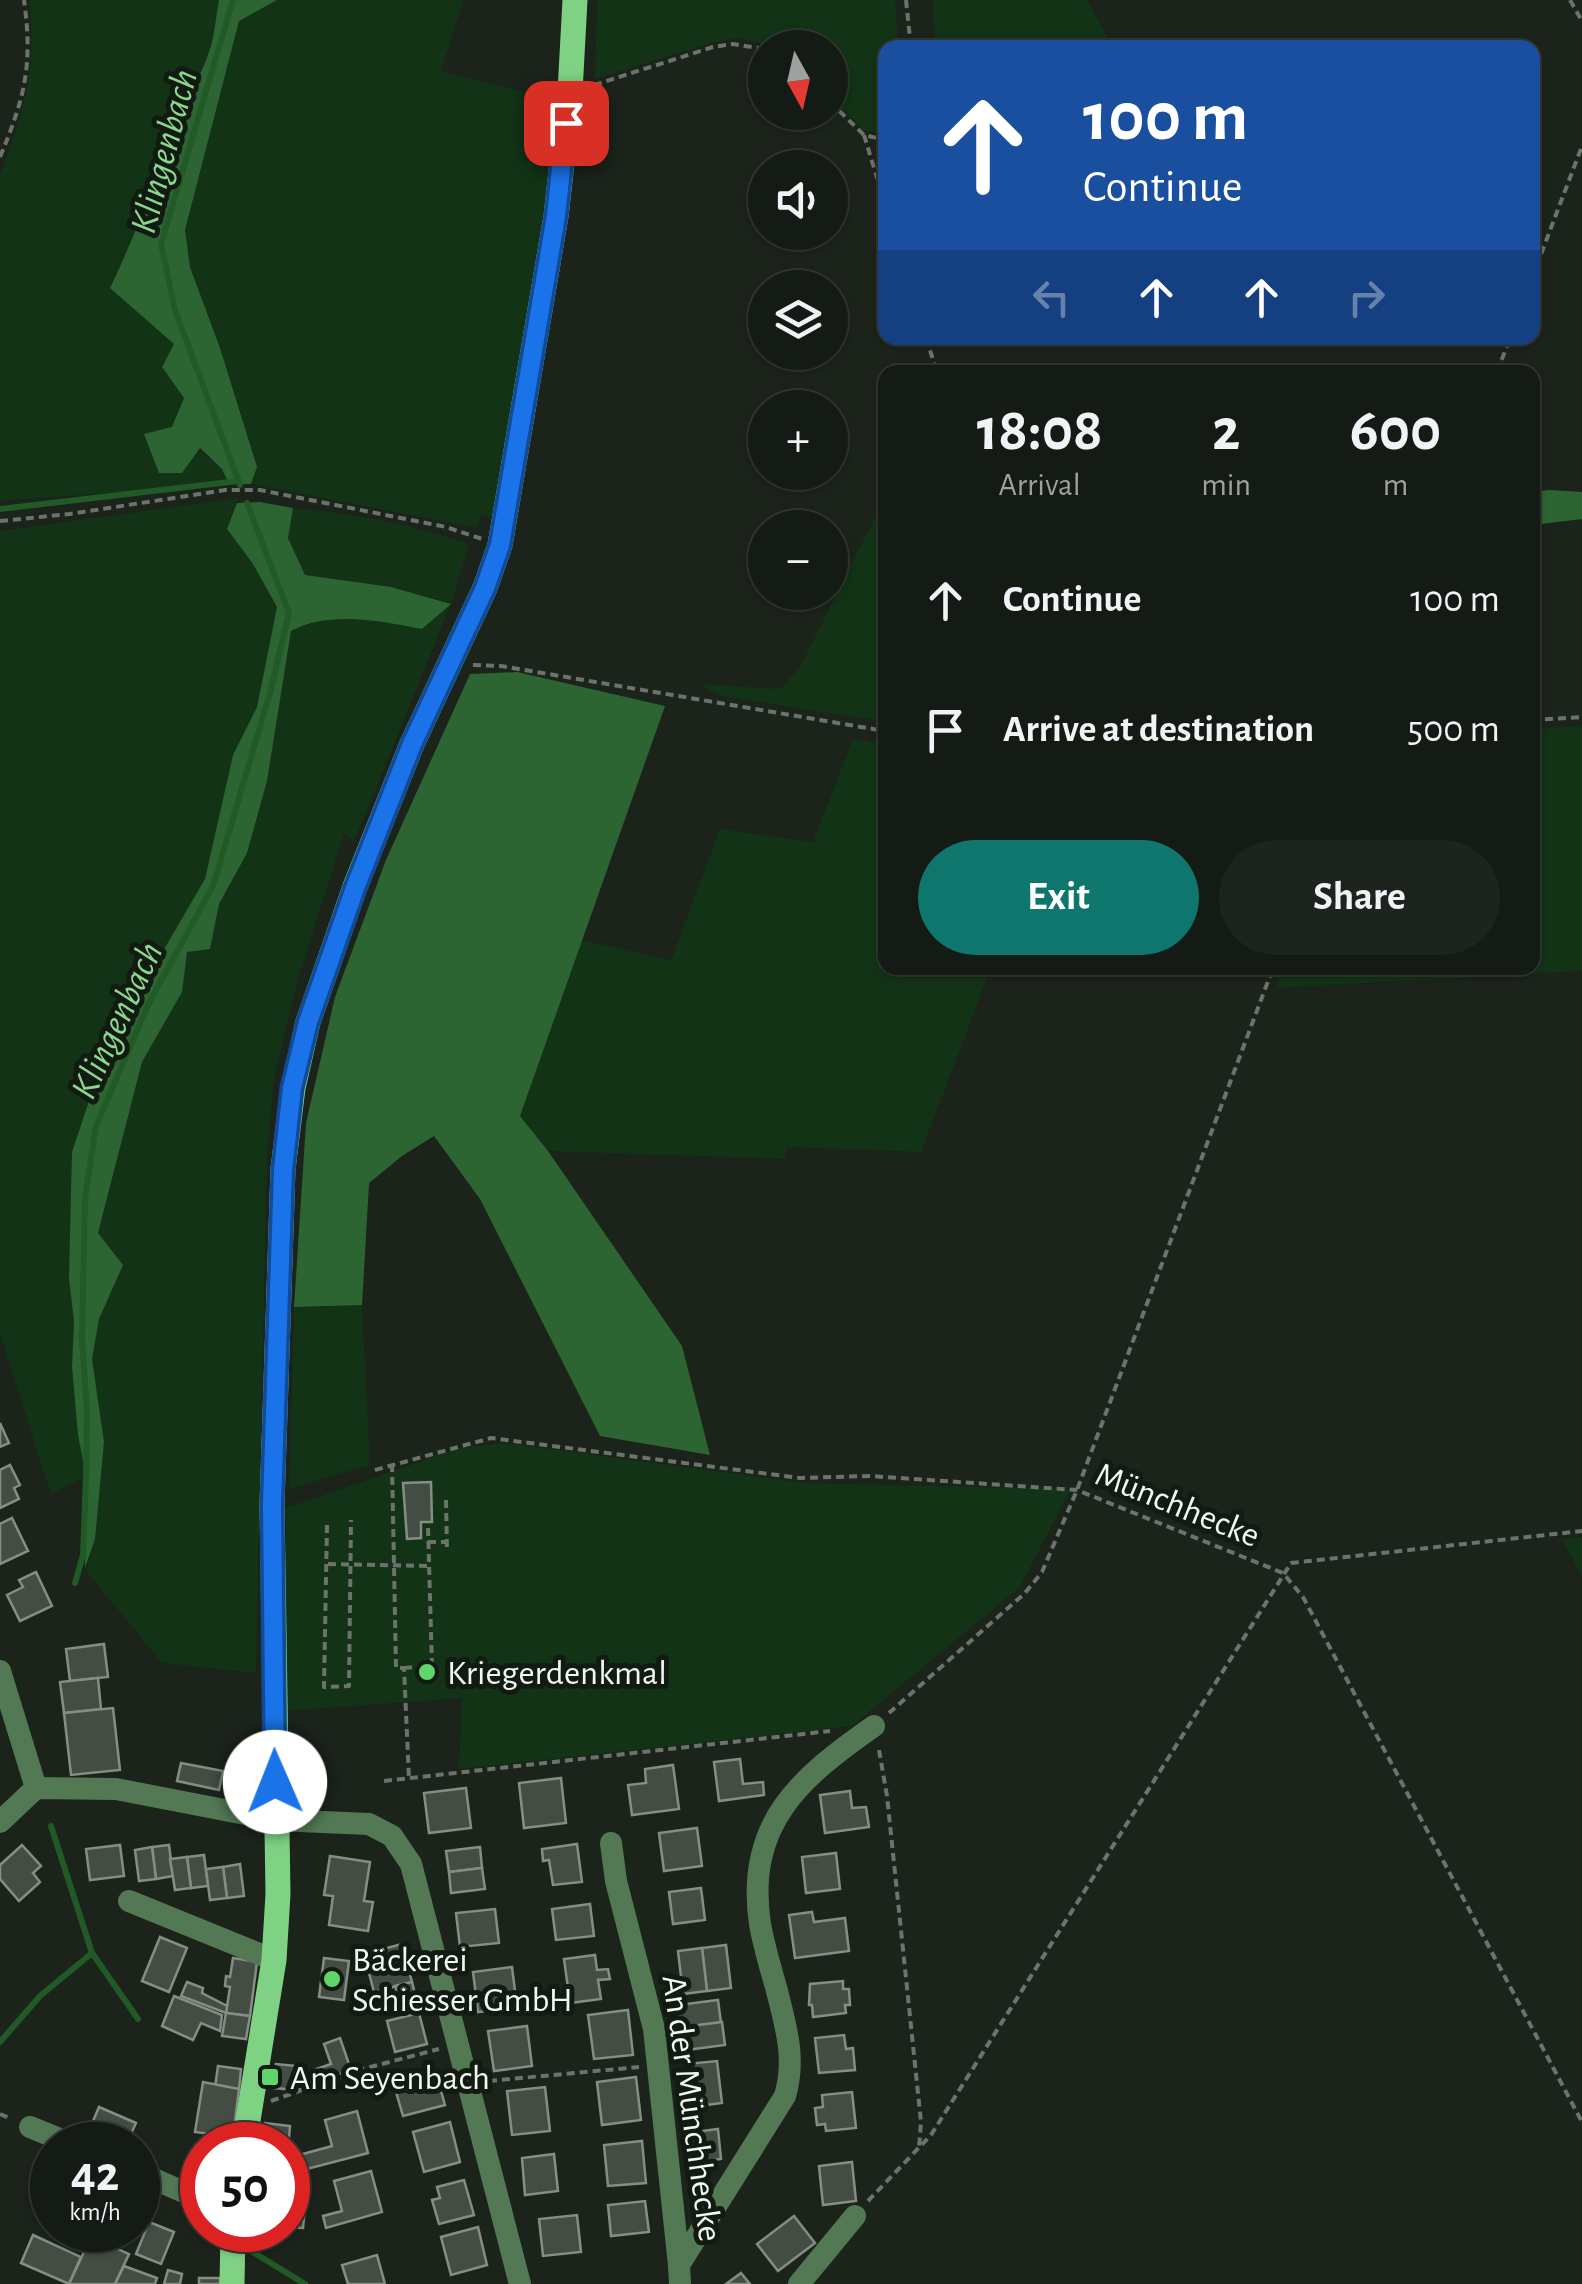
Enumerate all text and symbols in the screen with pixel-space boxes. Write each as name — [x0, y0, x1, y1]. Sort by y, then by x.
north arrow — [748, 30, 848, 130]
map controls — [748, 30, 848, 610]
water label: Klingenbach — [125, 65, 205, 238]
icon: ahead — [918, 80, 1048, 210]
pin — [524, 81, 609, 166]
text: 100 m — [1083, 83, 1248, 153]
icon: arrive — [539, 96, 594, 151]
button: sound — [748, 150, 848, 250]
text: Continue — [1083, 165, 1242, 210]
button: layers — [748, 270, 848, 370]
icon: left — [1024, 270, 1079, 325]
icon: ahead — [1129, 270, 1184, 325]
icon: ahead — [1234, 270, 1289, 325]
icon: right — [1339, 270, 1394, 325]
button: + — [748, 390, 848, 490]
text: 18:08 — [977, 401, 1102, 461]
text: 2 — [1212, 401, 1240, 461]
text: 600 — [1350, 401, 1441, 461]
text: Arrival — [998, 469, 1081, 501]
text: min — [1201, 469, 1251, 501]
text: m — [1383, 469, 1408, 501]
button: − — [748, 510, 848, 610]
icon: ahead — [918, 573, 973, 628]
text: Continue — [1003, 581, 1141, 619]
text: 100 m — [1410, 581, 1500, 619]
icon: arrive — [918, 703, 973, 758]
text: Arrive at destination — [1003, 711, 1314, 749]
text: 500 m — [1407, 711, 1500, 749]
button: Exit — [918, 840, 1199, 955]
button: Share — [1219, 840, 1500, 955]
water label: Klingenbach — [65, 937, 171, 1105]
street label: Münchhecke — [1090, 1457, 1264, 1554]
place label: Kriegerdenkmal — [447, 1656, 667, 1691]
marker: Kriegerdenkmal — [416, 1661, 438, 1683]
position arrow — [223, 1730, 327, 1834]
place label: Bäckerei Schiesser GmbH — [352, 1943, 573, 2018]
marker: Bäckerei Schiesser GmbH — [321, 1968, 343, 1990]
street label: An der Münchhecke — [655, 1973, 728, 2244]
place label: Am Seyenbach — [290, 2061, 490, 2096]
marker: Am Seyenbach — [259, 2066, 281, 2088]
speed limit sign: 50 — [180, 2122, 310, 2252]
text: 42 — [71, 2150, 119, 2200]
text: km/h — [69, 2200, 121, 2225]

